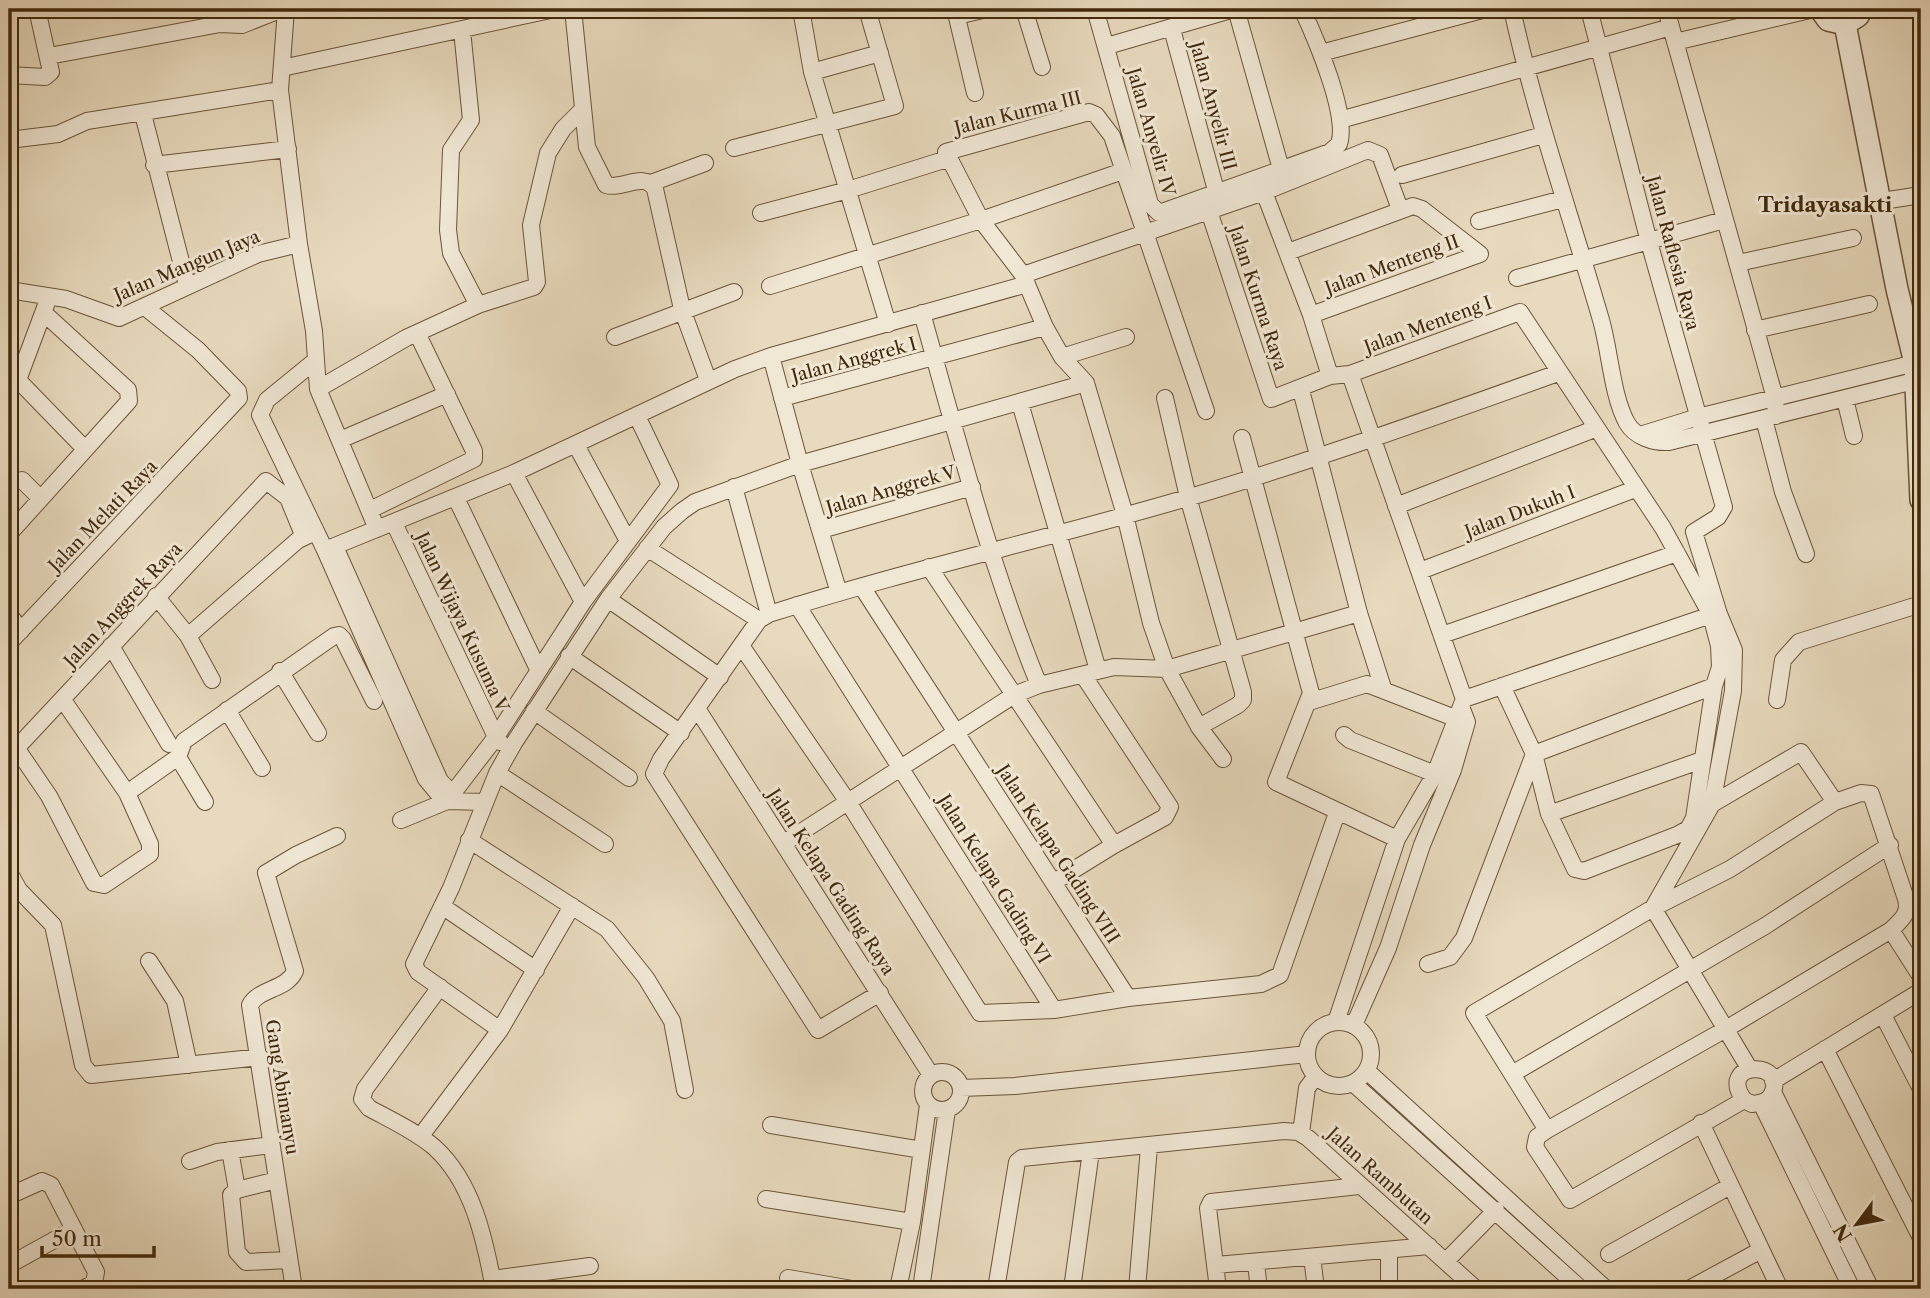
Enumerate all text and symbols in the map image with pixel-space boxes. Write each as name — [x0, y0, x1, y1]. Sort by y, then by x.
street label: Jalan Anyelir III — [1184, 36, 1241, 173]
street label: Jalan Anyelir IV — [1121, 63, 1180, 200]
street label: Jalan Kurma III — [949, 87, 1084, 140]
street label: Jalan Raflesia Raya — [1641, 170, 1704, 333]
district label: Tridayasakti — [1758, 192, 1893, 217]
street label: Jalan Kurma Raya — [1223, 220, 1292, 374]
street label: Jalan Mangun Jaya — [108, 225, 264, 308]
street label: Jalan Menteng II — [1319, 231, 1462, 301]
street label: Jalan Menteng I — [1358, 292, 1495, 359]
street label: Jalan Anggrek I — [786, 333, 919, 388]
street label: Jalan Melati Raya — [42, 455, 162, 579]
street label: Jalan Anggrek V — [821, 461, 959, 520]
street label: Jalan Dukuh I — [1459, 481, 1578, 544]
street label: Jalan Wijaya Kusuma V — [409, 526, 514, 716]
street label: Jalan Anggrek Raya — [57, 538, 187, 674]
street label: Jalan Kelapa Gading VIII — [992, 760, 1124, 948]
street label: Jalan Kelapa Gading Raya — [761, 782, 900, 980]
street label: Jalan Kelapa Gading VI — [933, 790, 1055, 968]
street label: Gang Abimanyu — [260, 1018, 304, 1156]
street label: Jalan Rambutan — [1320, 1121, 1438, 1229]
north arrow — [1822, 1190, 1892, 1260]
scale bar — [42, 1214, 154, 1258]
text: N — [1829, 1220, 1857, 1246]
text: 50 m — [52, 1226, 102, 1251]

